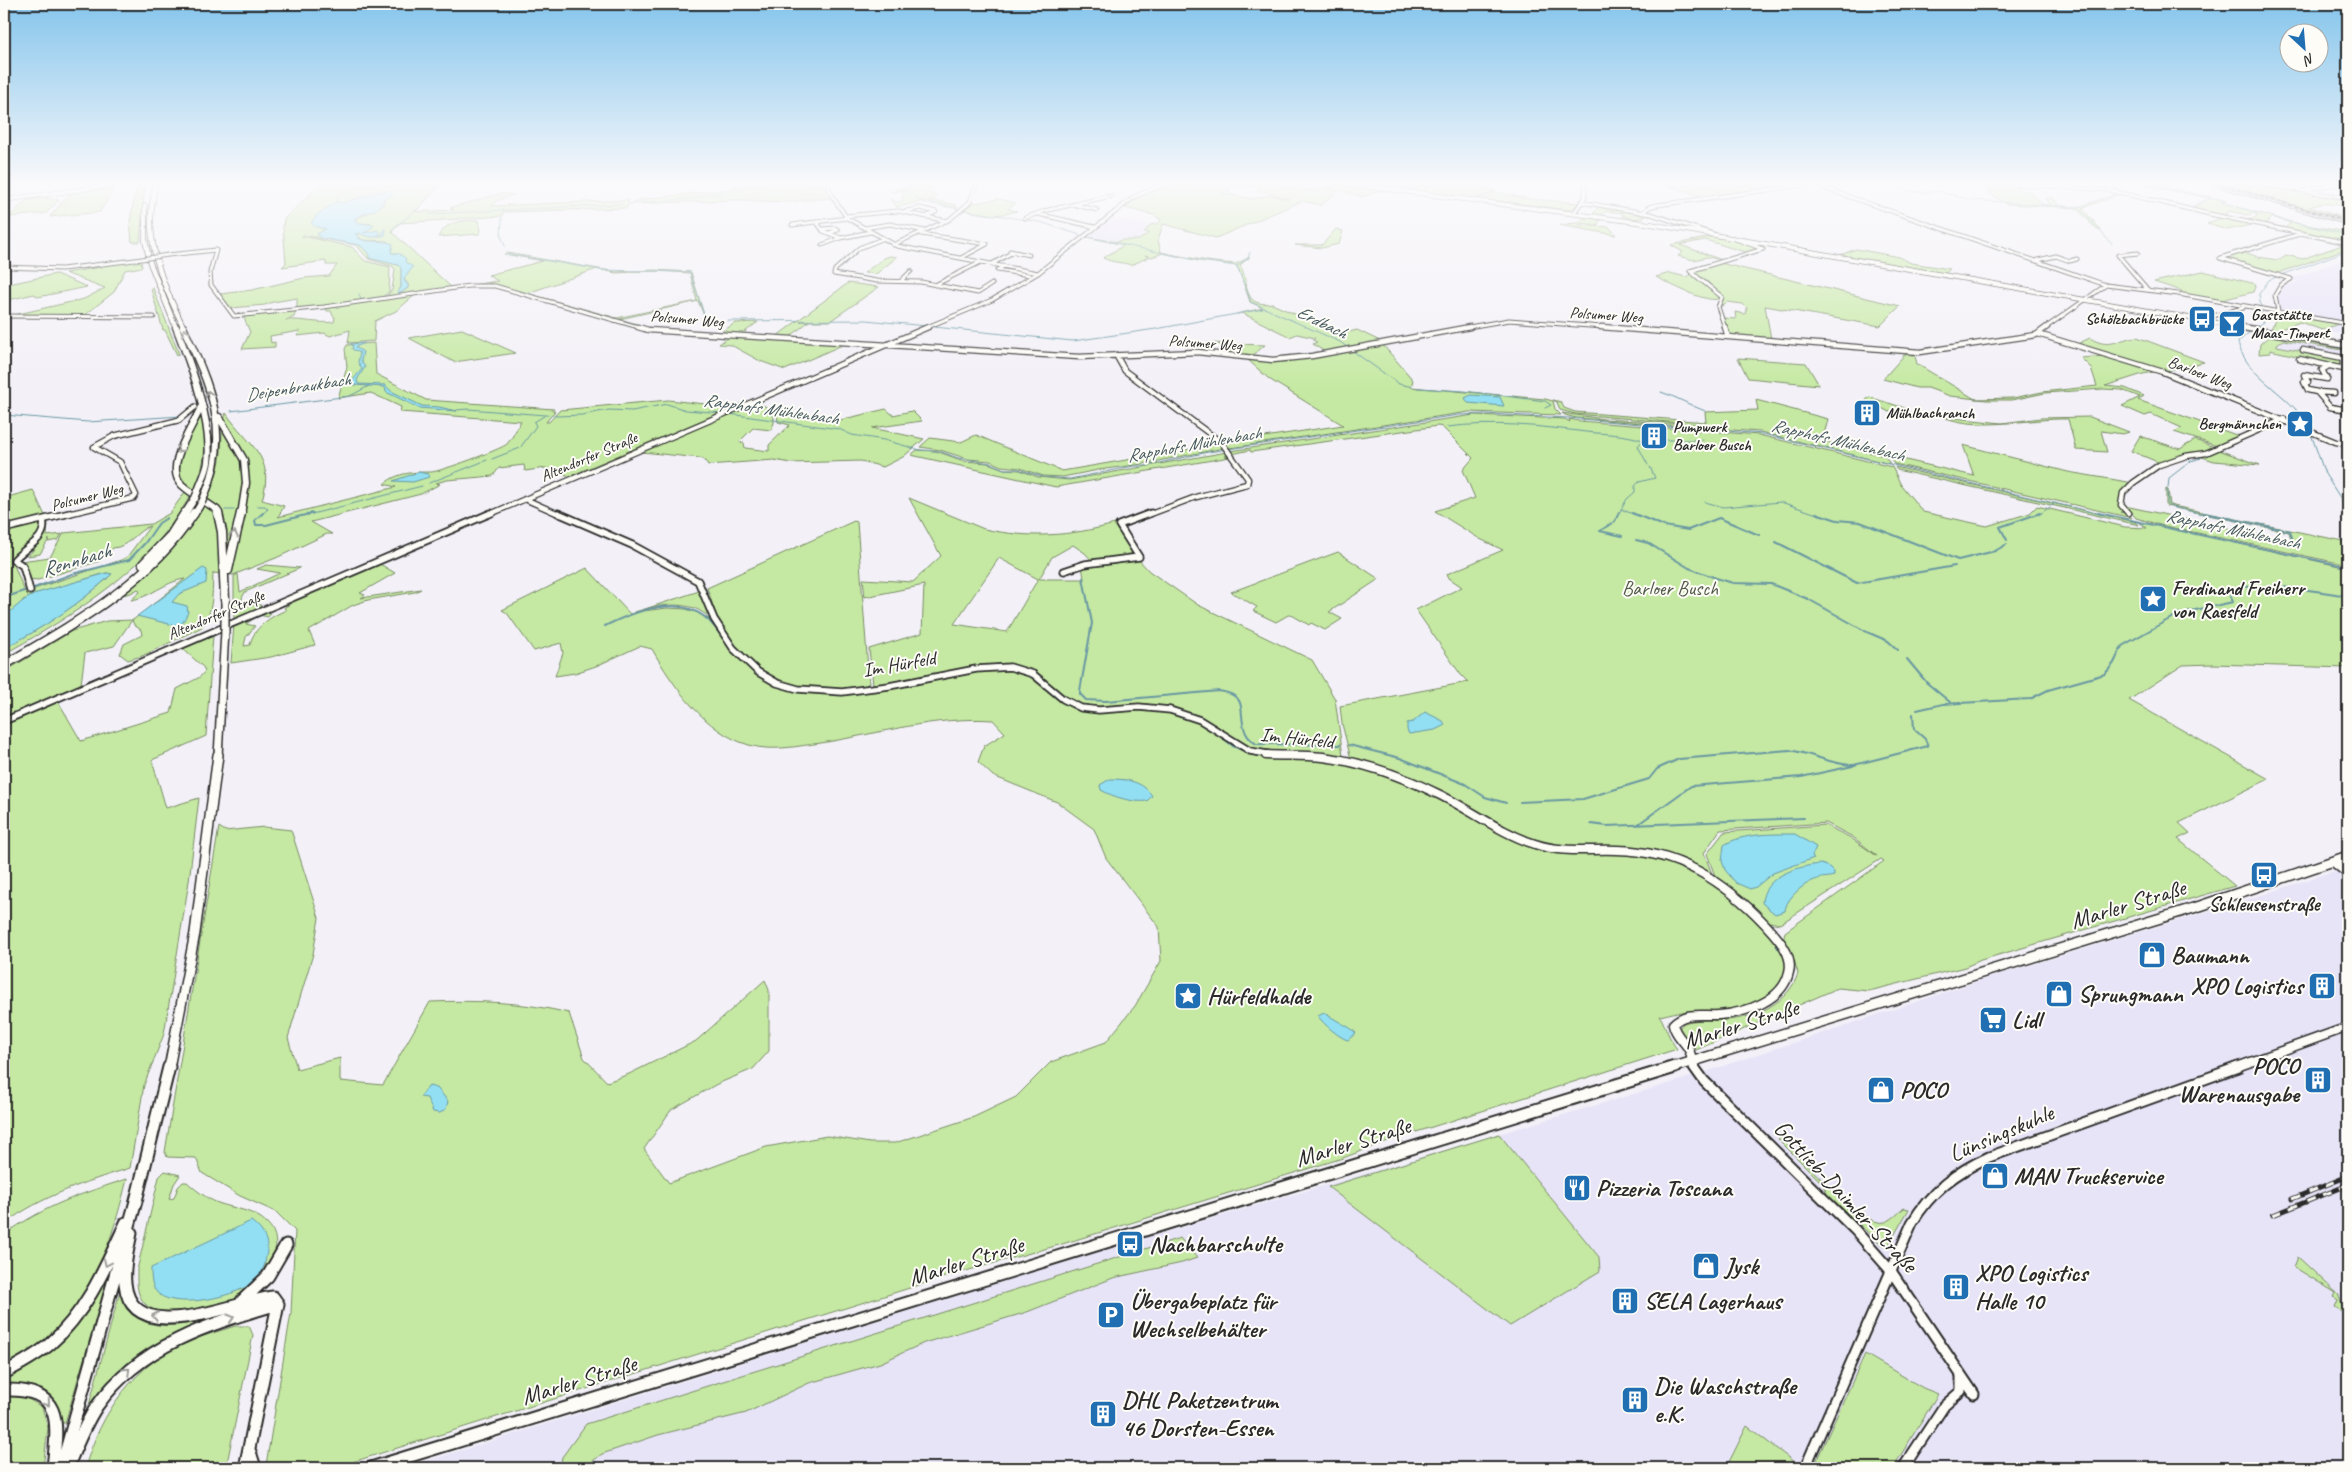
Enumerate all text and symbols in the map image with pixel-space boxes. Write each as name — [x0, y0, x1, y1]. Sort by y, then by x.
north arrow — [2280, 22, 2330, 72]
text: N — [2300, 50, 2317, 70]
water label: Erdbach — [1293, 300, 1352, 344]
street label: Polsumer Weg — [1569, 302, 1644, 328]
bus stop icon: Schölzbachbrücke — [2187, 304, 2217, 334]
place label: Gaststätte Maas-Timpert — [2251, 305, 2331, 343]
street label: Polsumer Weg — [650, 306, 726, 332]
place label: Schölzbachbrücke — [2085, 309, 2185, 329]
bar icon: Gaststätte Maas-Timpert — [2217, 309, 2247, 339]
one-way arrow — [181, 328, 192, 337]
street label: Polsumer Weg — [1168, 330, 1243, 356]
street label: Barloer Weg — [2165, 352, 2236, 395]
water label: Deipenbraukbach — [244, 368, 354, 406]
water label: Rapphofs Mühlenbach — [702, 389, 842, 430]
one-way arrow — [205, 391, 215, 399]
building icon: Mühlbachranch — [1852, 398, 1882, 428]
place label: Mühlbachranch — [1886, 403, 1975, 423]
place icon: Bergmännchen — [2285, 409, 2315, 439]
water label: Rapphofs Mühlenbach — [1769, 414, 1908, 466]
place label: Bergmännchen — [2199, 414, 2282, 434]
place label: Pumpwerk Barloer Busch — [1673, 417, 1752, 455]
water label: Rapphofs Mühlenbach — [1125, 421, 1265, 467]
building icon: Pumpwerk Barloer Busch — [1639, 421, 1669, 451]
street label: Altendorfer Straße — [538, 427, 642, 486]
one-way arrow — [176, 445, 186, 454]
street label: Polsumer Weg — [49, 478, 126, 516]
water label: Rapphofs Mühlenbach — [2164, 504, 2303, 554]
one-way arrow — [228, 530, 239, 539]
water label: Rennbach — [38, 537, 115, 583]
park label: Barloer Busch — [1622, 576, 1719, 601]
place label: Ferdinand Freiherr von Raesfeld — [2172, 576, 2307, 624]
place icon: Ferdinand Freiherr von Raesfeld — [2138, 584, 2168, 614]
street label: Altendorfer Straße — [165, 585, 269, 644]
street label: Im Hürfeld — [861, 645, 940, 683]
street label: Im Hürfeld — [1259, 722, 1338, 755]
bus stop icon: Schleusenstraße — [2249, 860, 2279, 890]
street label: Marler Straße — [2067, 872, 2191, 936]
place label: Schleusenstraße — [2209, 892, 2322, 917]
shop icon: Baumann — [2137, 940, 2167, 970]
place label: Baumann — [2171, 940, 2251, 970]
place label: XPO Logistics — [2191, 971, 2306, 1001]
building icon: XPO Logistics — [2307, 971, 2337, 1001]
shop icon: Sprungmann — [2044, 979, 2074, 1009]
place label: Sprungmann — [2078, 979, 2184, 1009]
place icon: Hürfeldhalde — [1173, 981, 1203, 1011]
place label: Hürfeldhalde — [1207, 981, 1312, 1011]
street label: Marler Straße — [1680, 992, 1804, 1056]
supermarket icon: Lidl — [1978, 1005, 2008, 1035]
place label: Lidl — [2012, 1005, 2046, 1035]
place label: POCO Warenausgabe — [2179, 1051, 2302, 1109]
building icon: POCO Warenausgabe — [2303, 1065, 2333, 1095]
shop icon: POCO — [1866, 1075, 1896, 1105]
place label: POCO — [1900, 1075, 1949, 1105]
street label: Lünsingskuhle — [1944, 1097, 2060, 1168]
street label: Marler Straße — [1292, 1110, 1416, 1174]
street label: Gottlieb-Daimler-Straße — [1768, 1113, 1926, 1280]
shop icon: MAN Truckservice — [1980, 1161, 2010, 1191]
place label: MAN Truckservice — [2014, 1161, 2164, 1191]
restaurant icon: Pizzeria Toscana — [1562, 1173, 1592, 1203]
place label: Pizzeria Toscana — [1596, 1173, 1734, 1203]
street label: Marler Straße — [905, 1229, 1029, 1293]
bus stop icon: Nachbarschulte — [1115, 1229, 1145, 1259]
place label: Nachbarschulte — [1149, 1229, 1284, 1259]
shop icon: Jysk — [1691, 1251, 1721, 1281]
place label: Jysk — [1723, 1251, 1760, 1281]
one-way arrow — [102, 1258, 113, 1267]
place label: XPO Logistics Halle 10 — [1975, 1258, 2090, 1316]
building icon: XPO Logistics Halle 10 — [1941, 1272, 1971, 1302]
place label: Übergabeplatz für Wechselbehälter — [1130, 1286, 1279, 1344]
building icon: SELA Lagerhaus — [1610, 1286, 1640, 1316]
place label: SELA Lagerhaus — [1644, 1286, 1784, 1316]
parking icon: Übergabeplatz für Wechselbehälter — [1096, 1300, 1126, 1330]
one-way arrow — [151, 1311, 159, 1322]
one-way arrow — [226, 1313, 234, 1323]
street label: Marler Straße — [518, 1348, 642, 1412]
one-way arrow — [121, 1368, 130, 1377]
place label: Die Waschstraße e.K. — [1654, 1371, 1798, 1429]
place label: DHL Paketzentrum 46 Dorsten-Essen — [1122, 1385, 1280, 1443]
building icon: Die Waschstraße e.K. — [1620, 1385, 1650, 1415]
one-way arrow — [42, 1398, 51, 1407]
building icon: DHL Paketzentrum 46 Dorsten-Essen — [1088, 1399, 1118, 1429]

